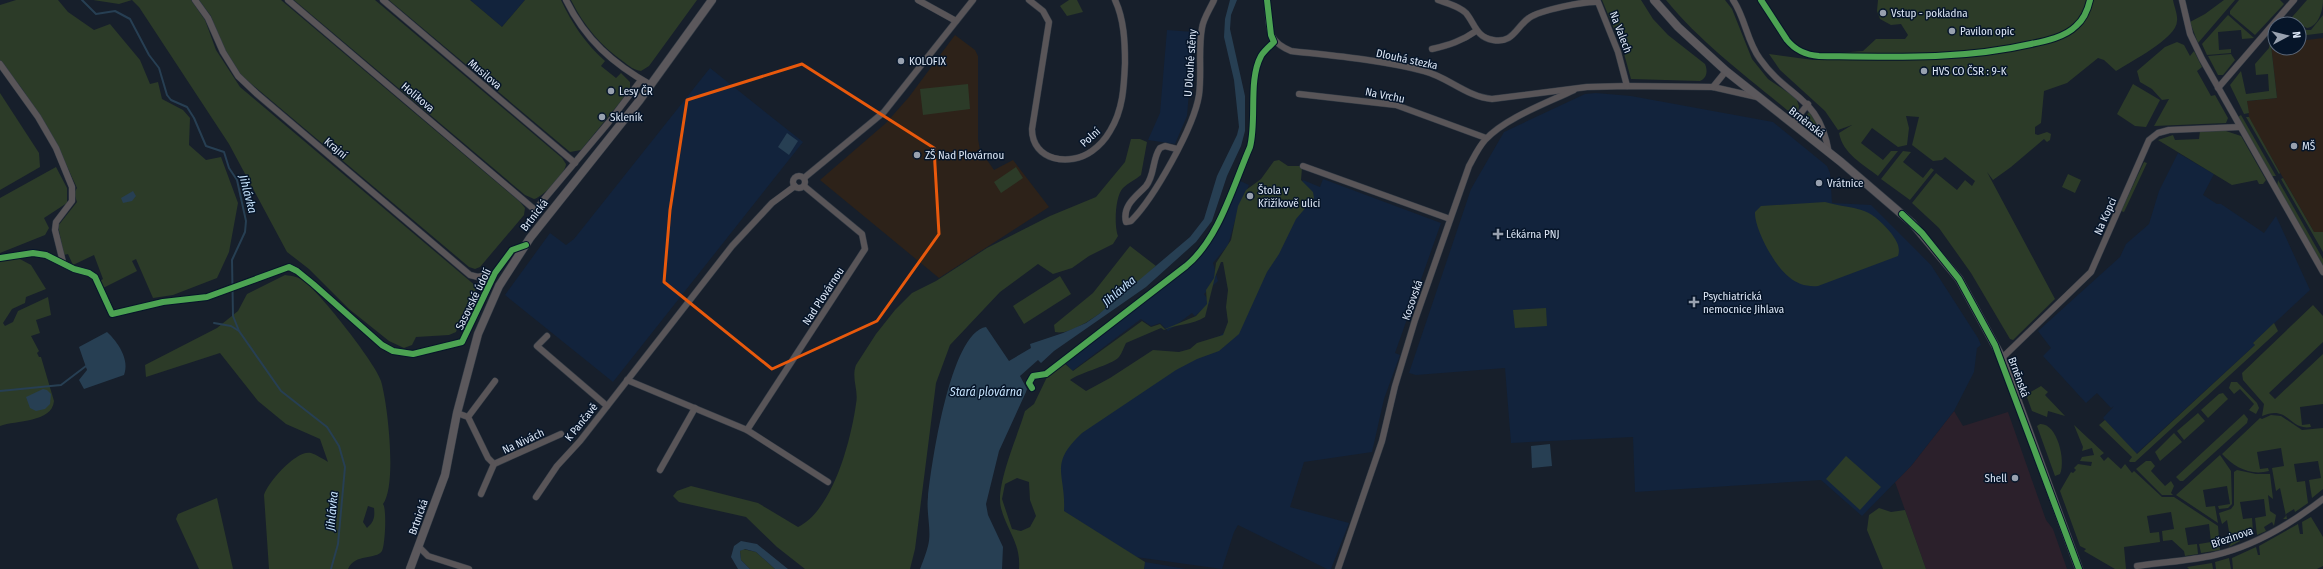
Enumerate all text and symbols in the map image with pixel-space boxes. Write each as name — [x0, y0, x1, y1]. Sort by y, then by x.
place label: Vstup - pokladna — [1891, 7, 1968, 20]
marker: Vstup - pokladna — [1878, 8, 1888, 18]
street label: Na Valech — [1607, 9, 1634, 55]
north arrow — [2267, 16, 2307, 56]
place label: Pavilon opic — [1960, 25, 2014, 38]
marker: Pavilon opic — [1947, 26, 1957, 36]
street label: U Dlouhé stěny — [1182, 29, 1199, 97]
text: N — [2290, 31, 2303, 39]
street label: Dlouhá stezka — [1375, 47, 1439, 72]
place label: KOLOFIX — [909, 55, 947, 68]
marker: KOLOFIX — [896, 56, 906, 66]
street label: Musilova — [465, 57, 504, 92]
place label: HVS CO ČSR : 9-K — [1932, 64, 2007, 78]
marker: HVS CO ČSR : 9-K — [1919, 66, 1929, 76]
street label: Holíkova — [398, 80, 437, 115]
place label: Lesy ČR — [619, 84, 653, 98]
street label: Na Vrchu — [1364, 85, 1406, 106]
marker: Lesy ČR — [606, 86, 616, 96]
street label: Brněnská — [1786, 104, 1827, 140]
place label: Skleník — [610, 111, 644, 124]
marker: Skleník — [597, 112, 607, 122]
street label: Polní — [1078, 125, 1103, 150]
street label: Krajní — [322, 135, 350, 162]
place label: MŠ — [2302, 139, 2316, 153]
marker: MŠ — [2289, 141, 2299, 151]
place label: ZŠ Nad Plovárnou — [925, 148, 1004, 162]
marker: ZŠ Nad Plovárnou — [912, 150, 922, 160]
water label: Jihlávka — [236, 172, 260, 215]
place label: Vrátnice — [1827, 177, 1863, 190]
marker: Vrátnice — [1814, 178, 1824, 188]
place label: Štola v Křižíkově ulici — [1258, 183, 1320, 210]
marker: Štola v Křižíkově ulici — [1245, 191, 1255, 201]
street label: Na Kopci — [2091, 195, 2120, 237]
street label: Brtnická — [518, 197, 551, 234]
place label: Lékárna PNJ — [1506, 228, 1559, 241]
marker: Lékárna PNJ — [1493, 229, 1503, 239]
street label: Nad Plovárnou — [800, 265, 847, 328]
street label: Sasovské údolí — [453, 266, 494, 332]
water label: Jihlávka — [1099, 273, 1139, 310]
street label: Kosovská — [1400, 278, 1425, 322]
place label: Psychiatrická nemocnice Jihlava — [1703, 290, 1784, 316]
marker: Psychiatrická nemocnice Jihlava — [1688, 296, 1700, 308]
street label: Brněnská — [2005, 355, 2032, 399]
water label: Stará plovárna — [949, 385, 1022, 399]
street label: K Pančavě — [562, 401, 601, 444]
street label: Na Nivách — [500, 426, 546, 457]
place label: Shell — [1985, 472, 2007, 485]
marker: Shell — [2010, 473, 2020, 483]
water label: Jihlávka — [323, 491, 341, 532]
street label: Brtnická — [406, 498, 431, 537]
street label: Březinova — [2209, 524, 2255, 551]

